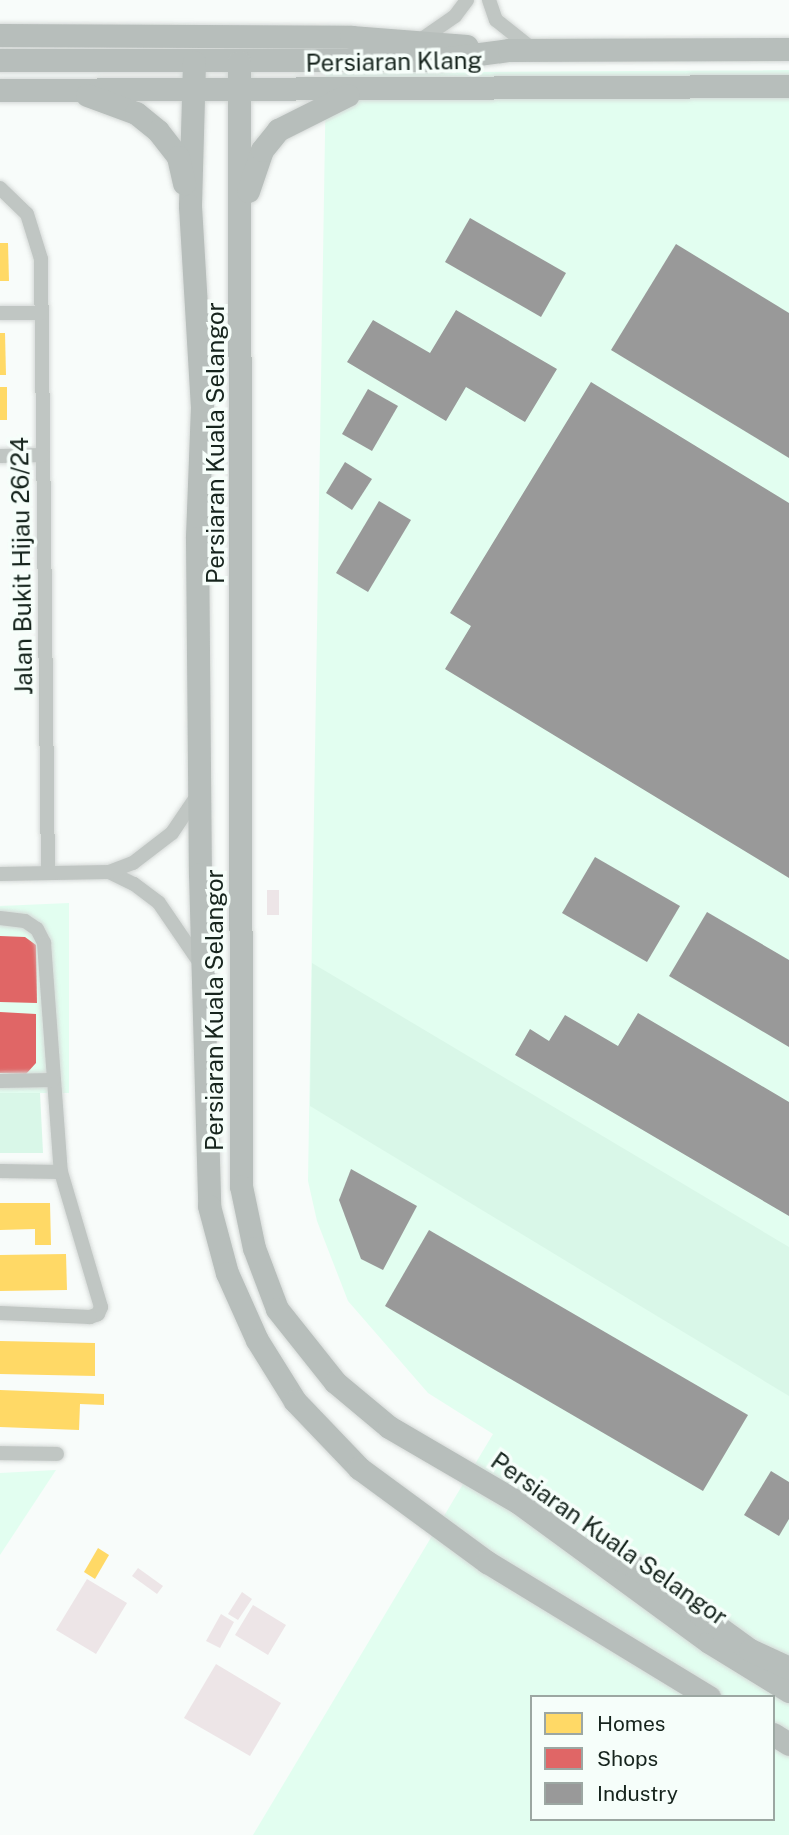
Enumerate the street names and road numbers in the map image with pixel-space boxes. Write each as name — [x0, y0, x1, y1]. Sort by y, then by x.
street label: Persiaran Klang — [305, 46, 483, 78]
street label: Persiaran Kuala Selangor — [202, 302, 230, 584]
street label: Jalan Bukit Hijau 26/24 — [5, 437, 39, 695]
street label: Persiaran Kuala Selangor — [201, 869, 229, 1151]
street label: Persiaran Kuala Selangor — [485, 1446, 733, 1632]

